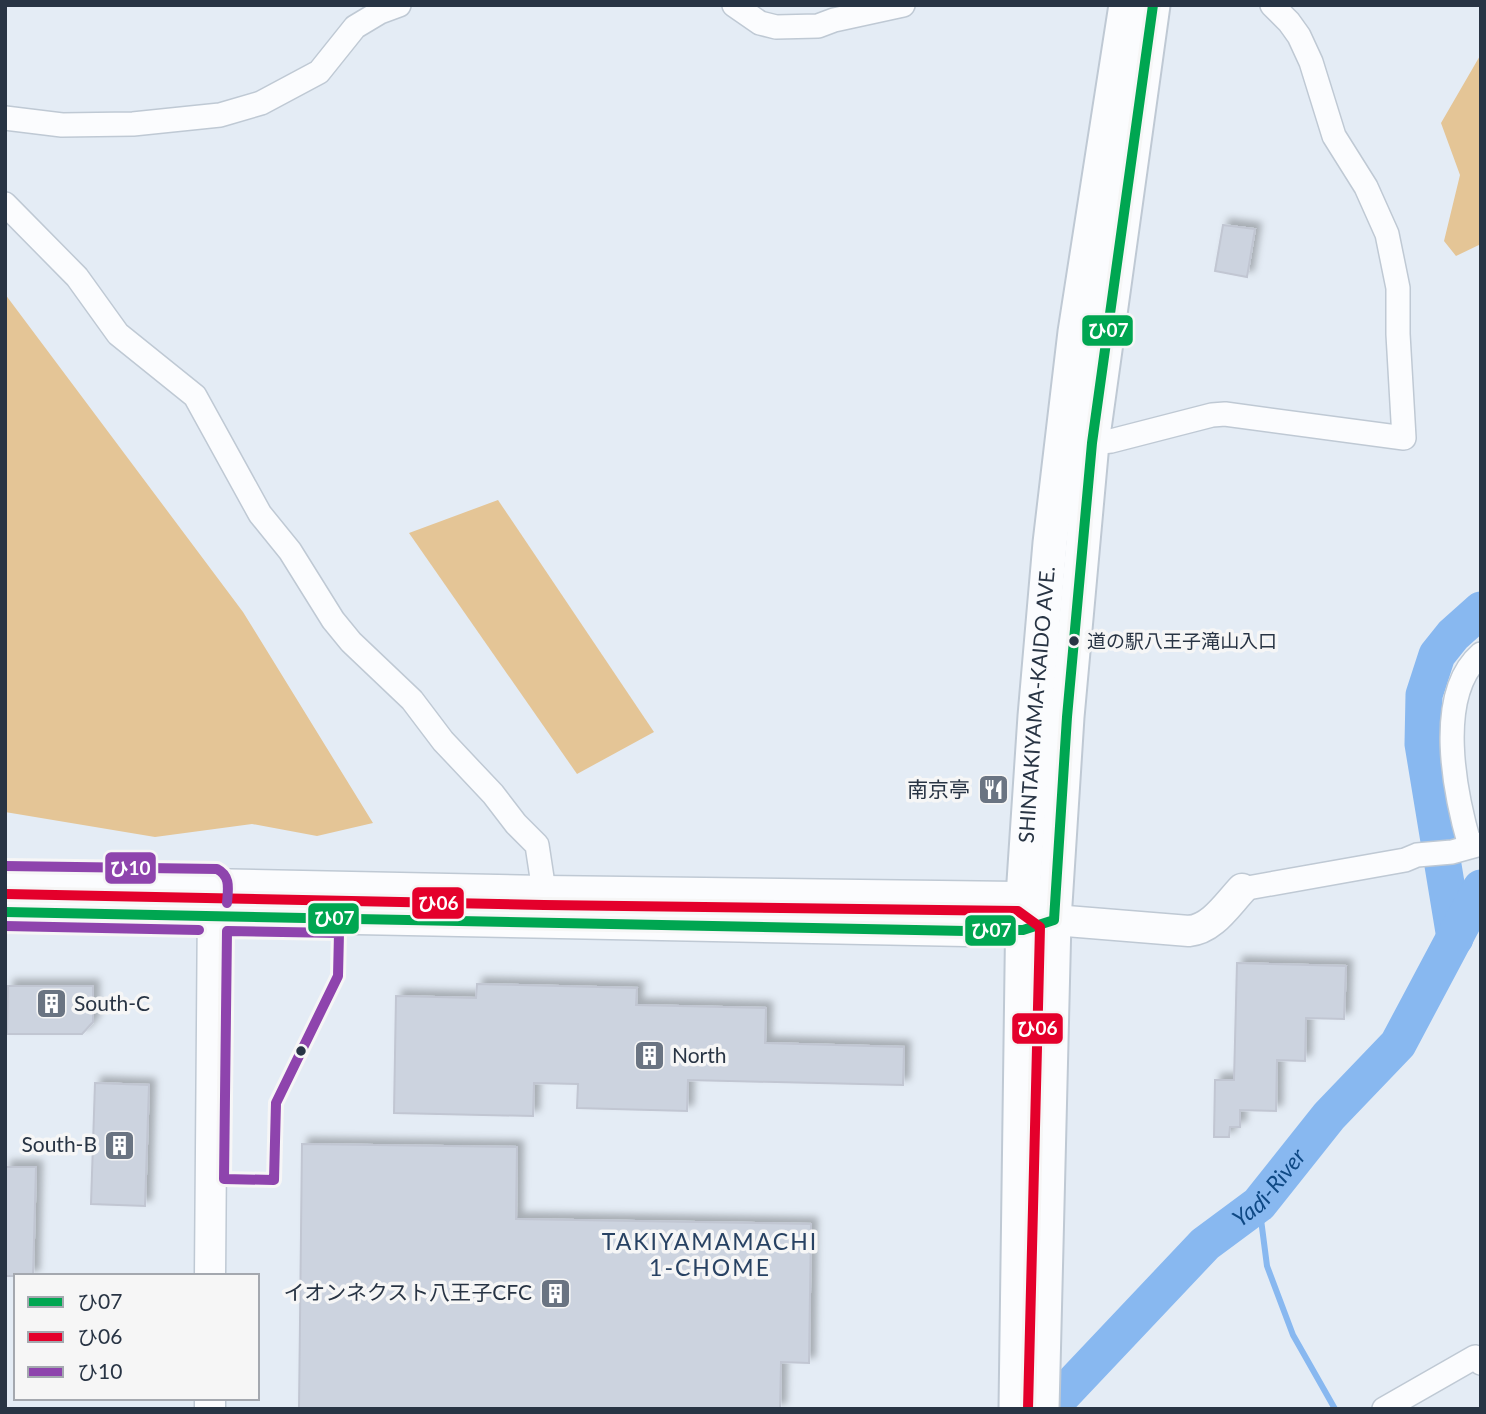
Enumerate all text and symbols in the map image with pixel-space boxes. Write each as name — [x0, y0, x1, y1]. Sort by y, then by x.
line badge: ひ07 — [1081, 314, 1134, 347]
text: ひ07 — [1087, 318, 1129, 341]
street label: SHINTAKIYAMA-KAIDO AVE. — [1013, 565, 1059, 844]
place label: 道の駅八王子滝山入口 — [1087, 629, 1277, 652]
marker: 道の駅八王子滝山入口 — [1067, 634, 1081, 648]
restaurant icon: 南京亭 — [976, 773, 1010, 807]
place label: 南京亭 — [907, 776, 970, 801]
line badge: ひ10 — [104, 851, 157, 885]
text: ひ10 — [109, 856, 151, 879]
line badge: ひ06 — [411, 886, 465, 920]
text: ひ06 — [417, 891, 459, 914]
line badge: ひ07 — [307, 902, 360, 935]
text: ひ07 — [313, 906, 355, 929]
line badge: ひ07 — [964, 914, 1017, 947]
text: ひ07 — [970, 918, 1012, 941]
building icon: South-C — [34, 987, 68, 1021]
place label: South-C — [74, 990, 150, 1015]
line badge: ひ06 — [1011, 1012, 1064, 1045]
text: ひ06 — [1016, 1016, 1058, 1039]
building icon: North — [632, 1039, 666, 1073]
place label: North — [672, 1042, 727, 1067]
unlabelled marker — [294, 1044, 308, 1058]
building icon: South-B — [103, 1128, 137, 1162]
place label: South-B — [21, 1131, 97, 1156]
water label: Yadi-River — [1226, 1141, 1312, 1232]
district label: TAKIYAMAMACHI 1-CHOME — [602, 1227, 818, 1281]
legend — [14, 1274, 259, 1400]
building icon: イオンネクスト八王子CFC — [538, 1276, 572, 1310]
place label: イオンネクスト八王子CFC — [283, 1279, 532, 1304]
text: ひ07 — [77, 1288, 122, 1313]
text: ひ06 — [77, 1323, 122, 1348]
text: ひ10 — [77, 1358, 122, 1383]

